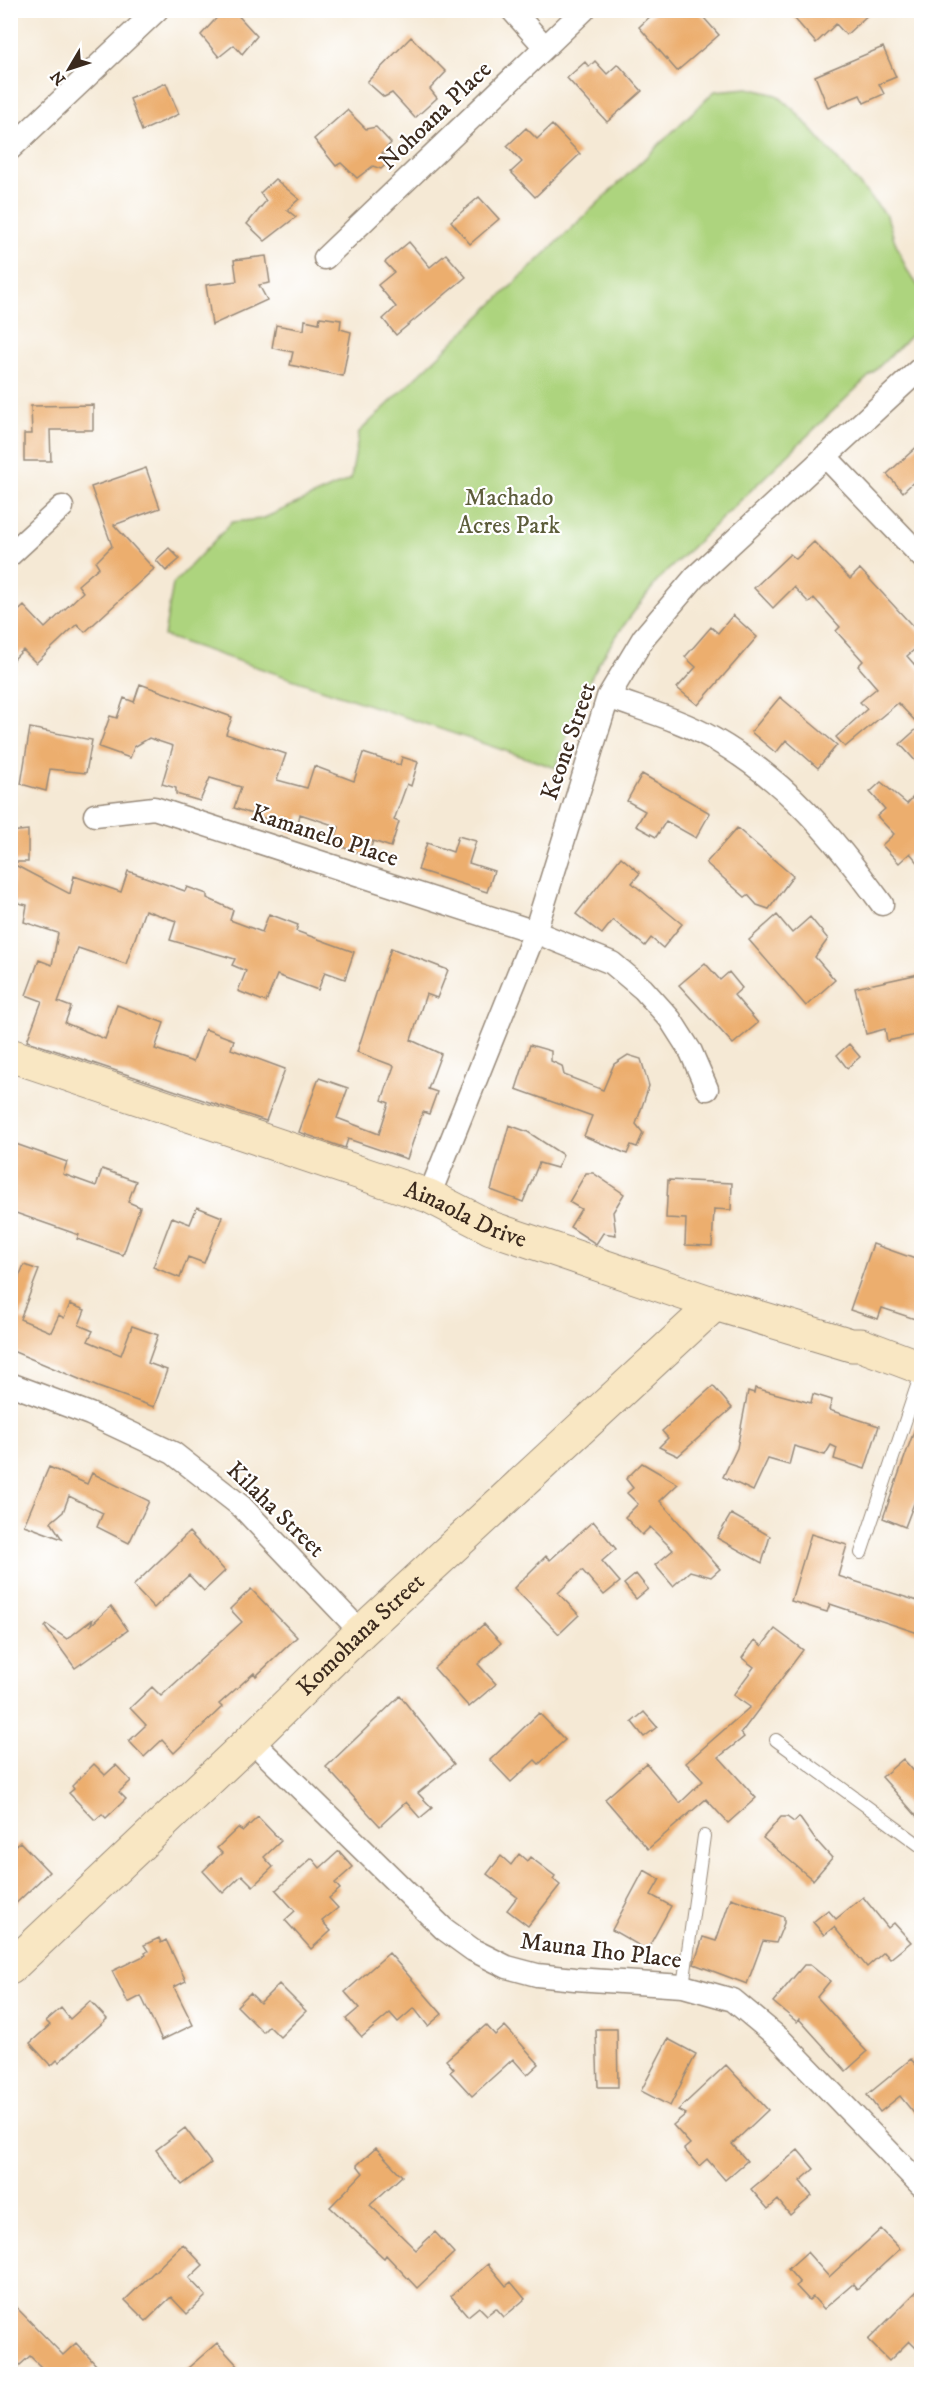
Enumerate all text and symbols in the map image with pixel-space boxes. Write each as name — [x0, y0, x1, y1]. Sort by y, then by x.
north arrow — [39, 39, 99, 99]
street label: Nohoana Place — [373, 55, 498, 177]
text: N — [46, 66, 70, 89]
park label: Machado Acres Park — [458, 483, 560, 541]
street label: Keone Street — [535, 678, 603, 804]
street label: Kamanelo Place — [247, 798, 402, 874]
street label: Ainaola Drive — [400, 1175, 531, 1255]
street label: Kilaha Street — [220, 1455, 331, 1564]
street label: Komohana Street — [291, 1567, 431, 1703]
street label: Mauna Iho Place — [518, 1926, 683, 1976]

